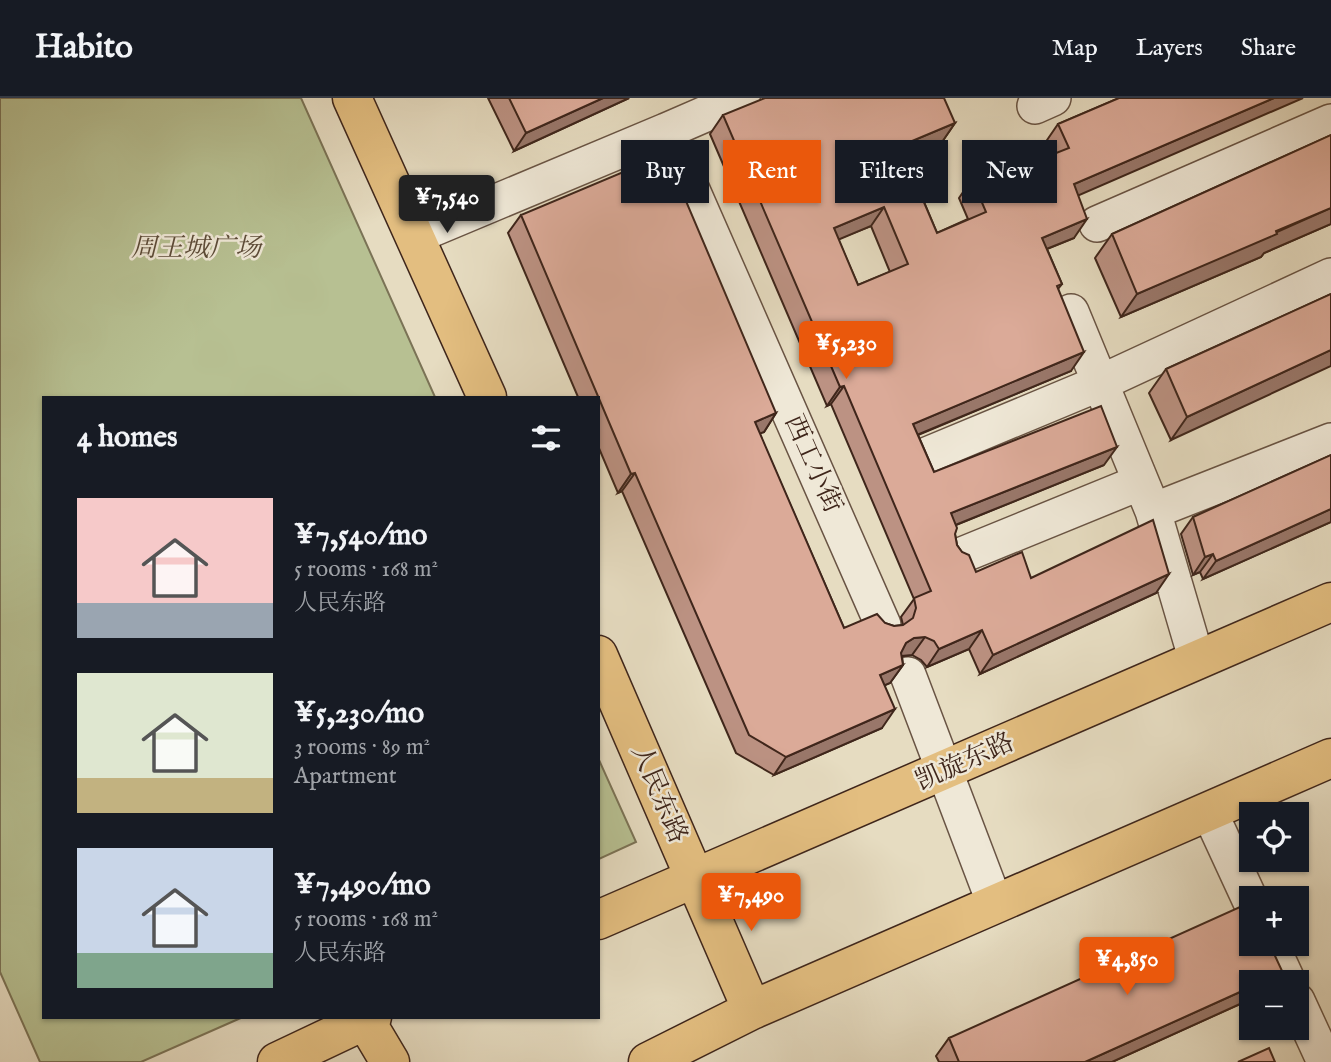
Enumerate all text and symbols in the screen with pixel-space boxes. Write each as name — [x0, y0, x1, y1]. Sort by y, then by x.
text: Habito — [35, 27, 133, 69]
text: Map — [1052, 33, 1098, 64]
text: Layers — [1136, 33, 1203, 64]
text: Share — [1241, 33, 1296, 64]
chip: Buy — [621, 140, 709, 203]
chip: Rent — [723, 140, 821, 203]
chip: Filters — [835, 140, 948, 203]
chip: New — [962, 140, 1057, 203]
pin: ¥7,540 — [390, 176, 504, 235]
text: ¥7,540 — [415, 183, 479, 212]
park label: 周王城广场 — [131, 232, 263, 265]
pin: ¥5,230 — [789, 322, 903, 381]
text: ¥5,230 — [815, 329, 877, 358]
street label: 西工小街 — [777, 410, 849, 518]
text: 4 homes — [77, 419, 178, 457]
icon: filters — [527, 419, 565, 457]
text: ¥7,540/mo — [294, 517, 428, 555]
icon: home — [133, 526, 217, 610]
text: 5 rooms · 168 m² — [294, 555, 438, 584]
text: 人民东路 — [294, 589, 386, 618]
text: ¥5,230/mo — [294, 695, 424, 733]
icon: home — [133, 701, 217, 785]
street label: 凯旋东路 — [911, 726, 1019, 798]
text: 3 rooms · 89 m² — [294, 733, 430, 762]
street label: 人民东路 — [623, 740, 695, 848]
text: Apartment — [294, 762, 397, 791]
map controls — [1239, 802, 1309, 1040]
button: locate — [1239, 802, 1309, 872]
text: ¥7,490/mo — [294, 867, 431, 905]
pin: ¥7,490 — [694, 874, 808, 933]
icon: home — [133, 876, 217, 960]
text: ¥7,490 — [718, 881, 784, 910]
button: + — [1239, 886, 1309, 956]
text: 5 rooms · 168 m² — [294, 905, 438, 934]
pin: ¥4,850 — [1070, 937, 1184, 997]
text: 人民东路 — [294, 939, 386, 968]
text: ¥4,850 — [1095, 945, 1159, 974]
button: − — [1239, 970, 1309, 1040]

